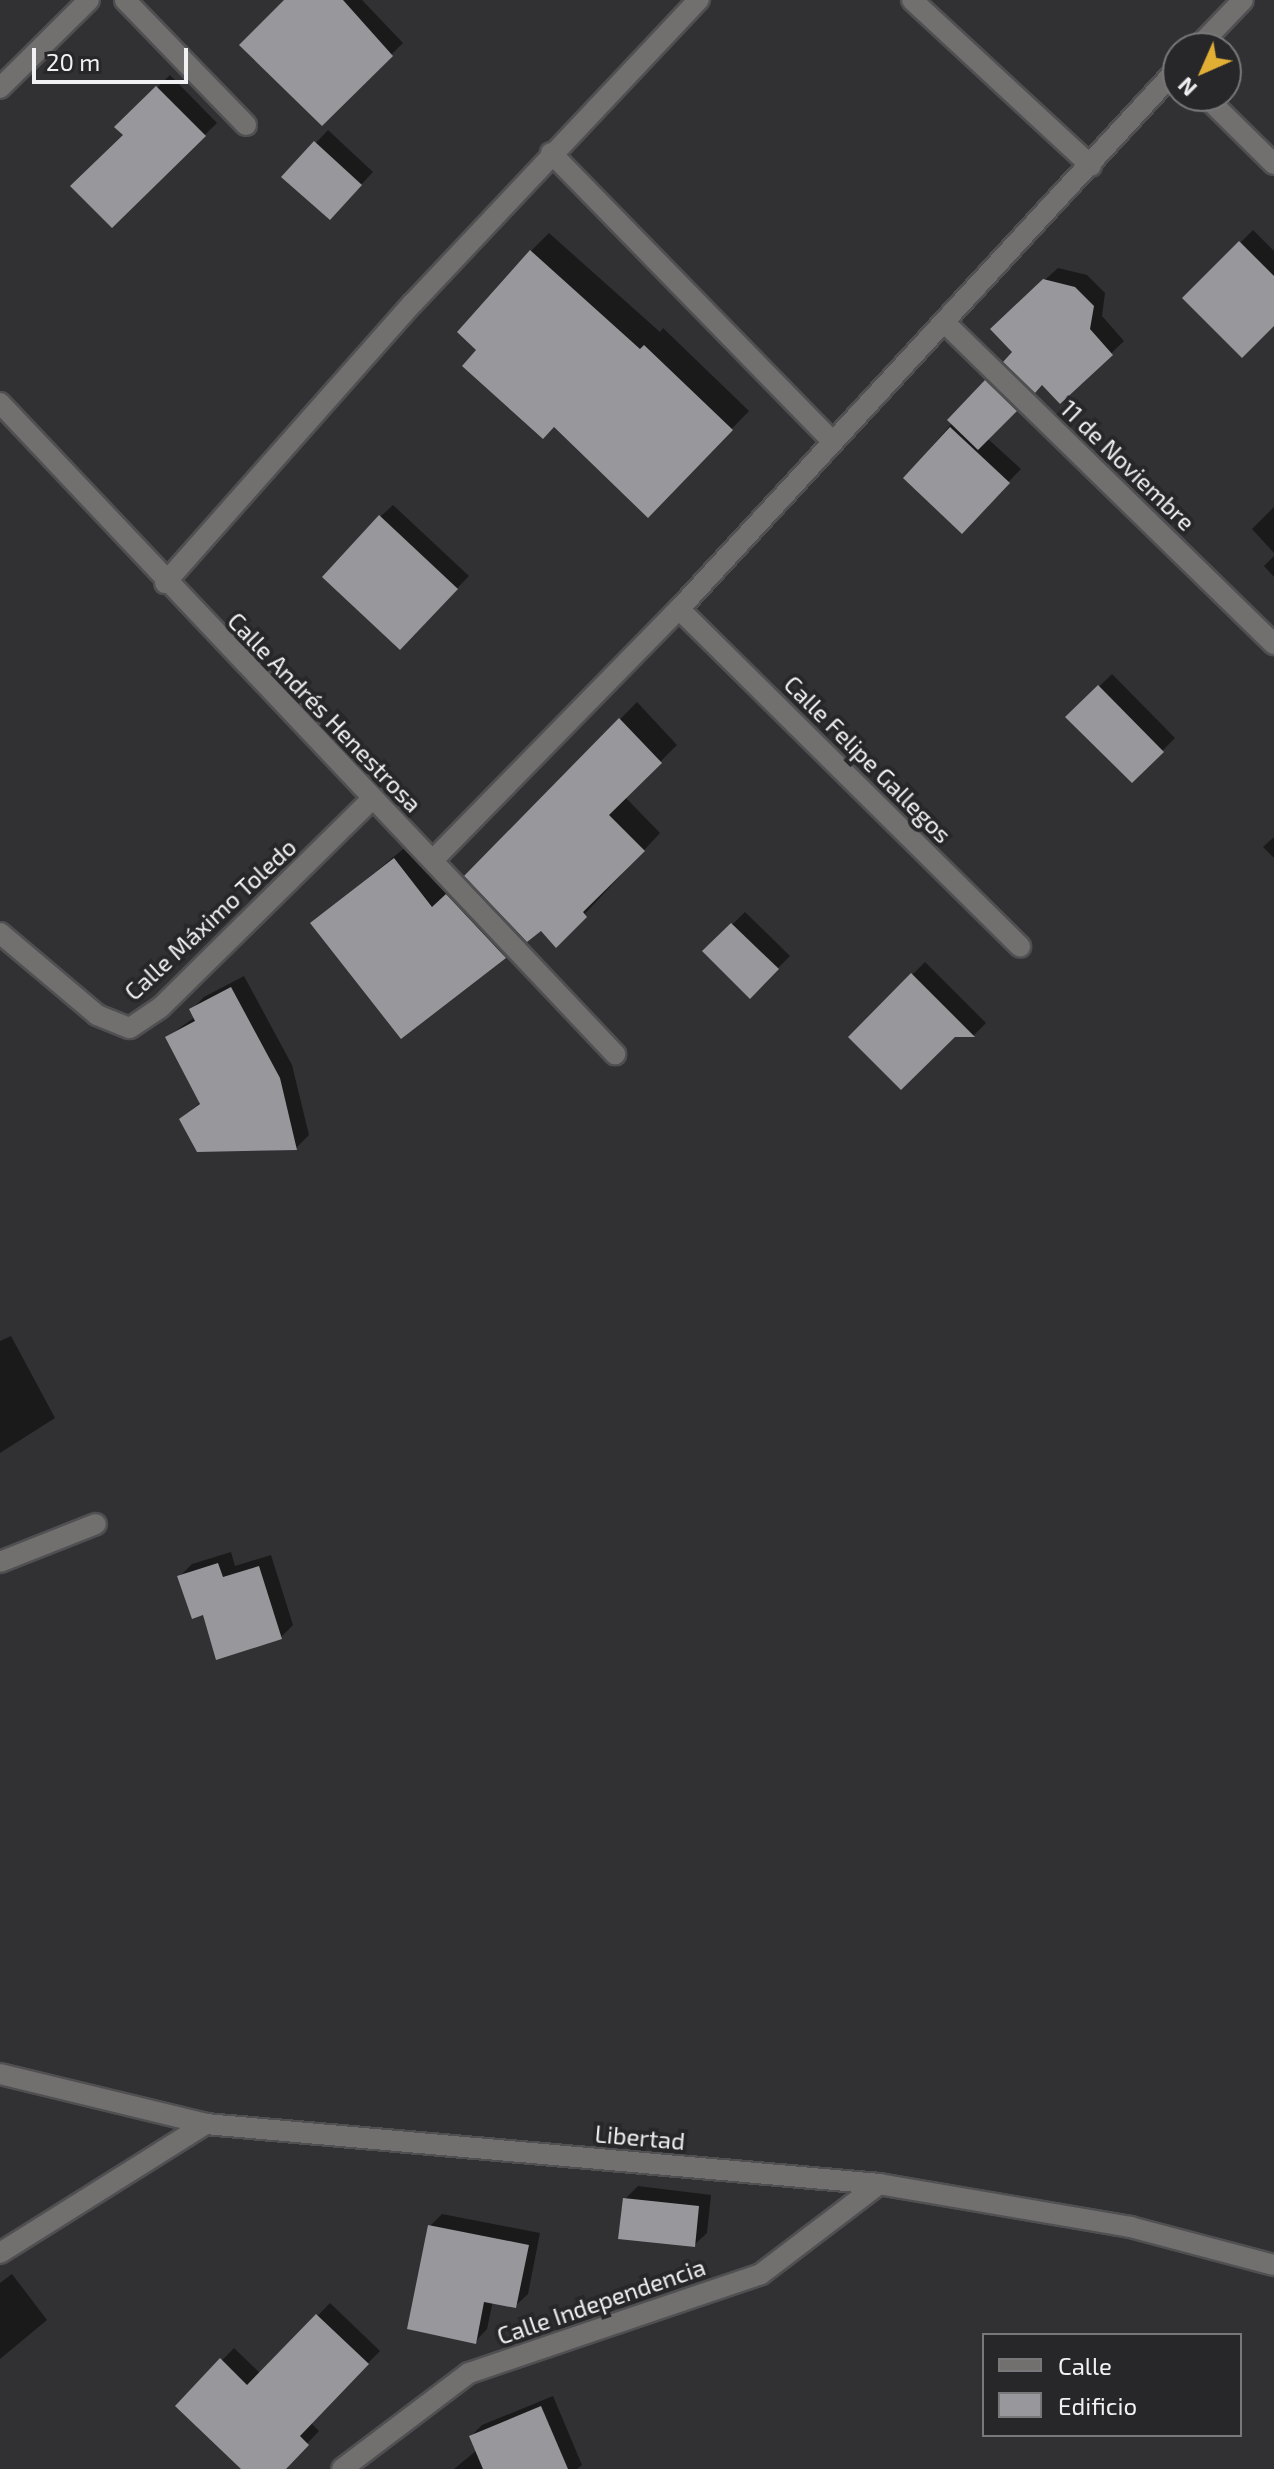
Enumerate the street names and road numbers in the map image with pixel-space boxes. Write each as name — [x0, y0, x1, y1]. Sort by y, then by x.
street label: 11 de Noviembre — [1055, 394, 1201, 536]
street label: Calle Andrés Henestrosa — [222, 606, 428, 818]
street label: Calle Felipe Gallegos — [778, 669, 958, 849]
street label: Calle Máximo Toledo — [118, 832, 302, 1006]
street label: Libertad — [594, 2119, 686, 2155]
street label: Calle Independencia — [493, 2252, 709, 2350]

